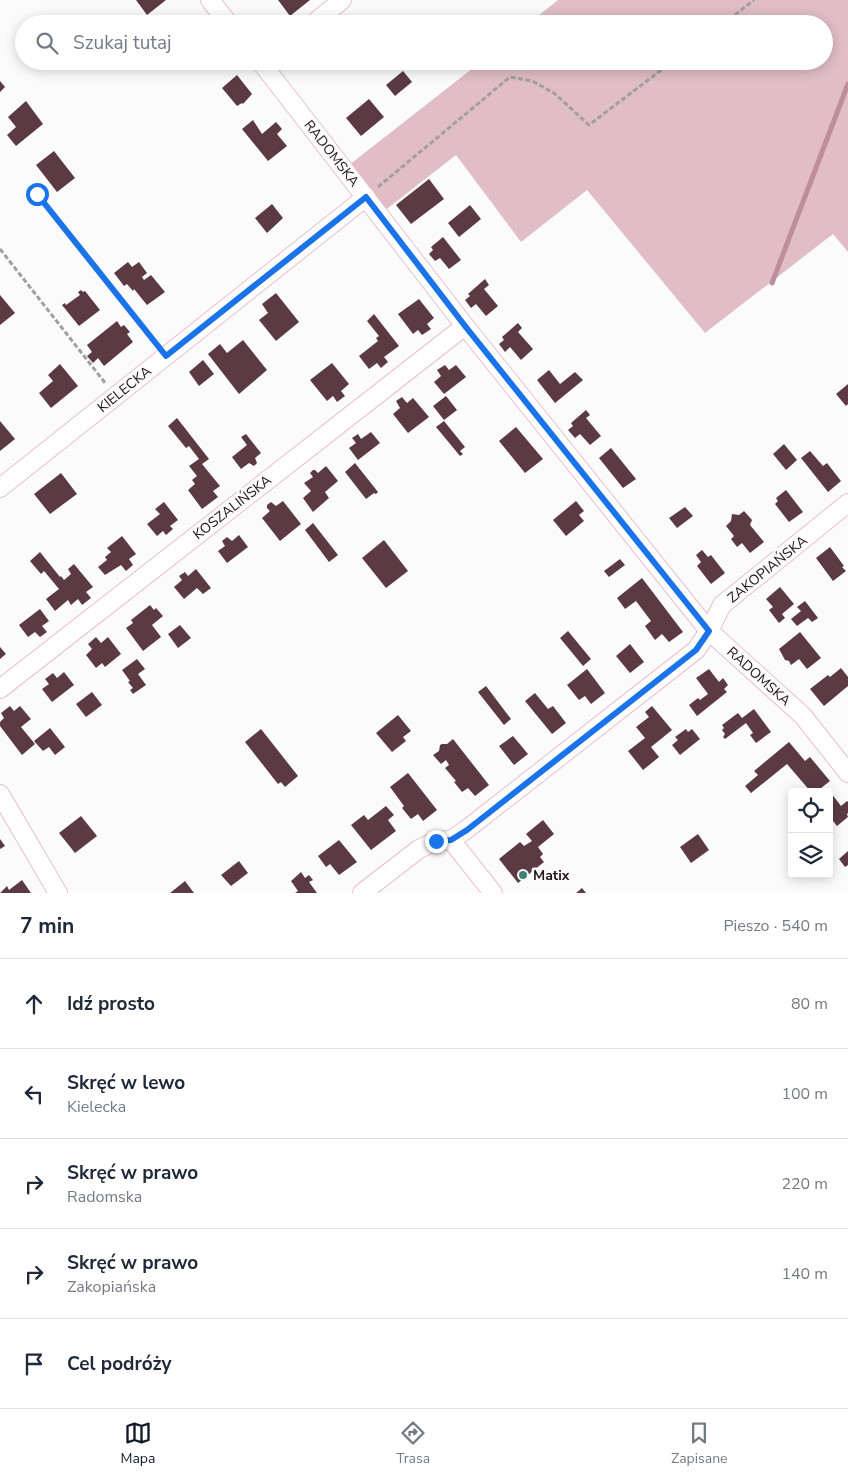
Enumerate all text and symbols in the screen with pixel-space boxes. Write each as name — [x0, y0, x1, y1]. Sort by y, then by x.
search box — [15, 15, 833, 70]
icon: search — [33, 29, 61, 57]
text: Szukaj tutaj — [73, 30, 172, 56]
street label: RADOMSKA — [300, 116, 364, 191]
route start — [26, 183, 49, 206]
street label: KIELECKA — [93, 362, 155, 417]
street label: KOSZALIŃSKA — [189, 471, 275, 544]
street label: ZAKOPIAŃSKA — [723, 531, 811, 607]
street label: RADOMSKA — [723, 643, 795, 710]
map controls — [788, 788, 833, 878]
button: locate — [788, 788, 833, 833]
route end — [425, 830, 448, 853]
button: layers — [788, 833, 833, 878]
place label: Matix — [533, 866, 570, 885]
marker: Matix — [517, 869, 529, 881]
text: 7 min — [20, 912, 74, 940]
text: Pieszo · 540 m — [723, 915, 828, 937]
icon: ahead — [20, 990, 48, 1018]
text: Idź prosto — [67, 991, 155, 1017]
text: 80 m — [791, 993, 828, 1015]
text: Skręć w lewo — [67, 1070, 185, 1096]
icon: left — [20, 1080, 48, 1108]
text: 100 m — [781, 1083, 828, 1105]
text: Kielecka — [67, 1096, 126, 1118]
text: Skręć w prawo — [67, 1160, 198, 1186]
icon: right — [20, 1170, 48, 1198]
text: 220 m — [781, 1173, 828, 1195]
text: Radomska — [67, 1186, 142, 1208]
text: Skręć w prawo — [67, 1250, 198, 1276]
icon: right — [20, 1260, 48, 1288]
text: 140 m — [781, 1263, 828, 1285]
text: Zakopiańska — [67, 1276, 156, 1298]
icon: arrive — [20, 1350, 48, 1378]
text: Cel podróży — [67, 1351, 171, 1377]
tab: Mapa — [120, 1419, 155, 1468]
tab: Trasa — [396, 1419, 430, 1468]
tab: Zapisane — [671, 1419, 728, 1468]

